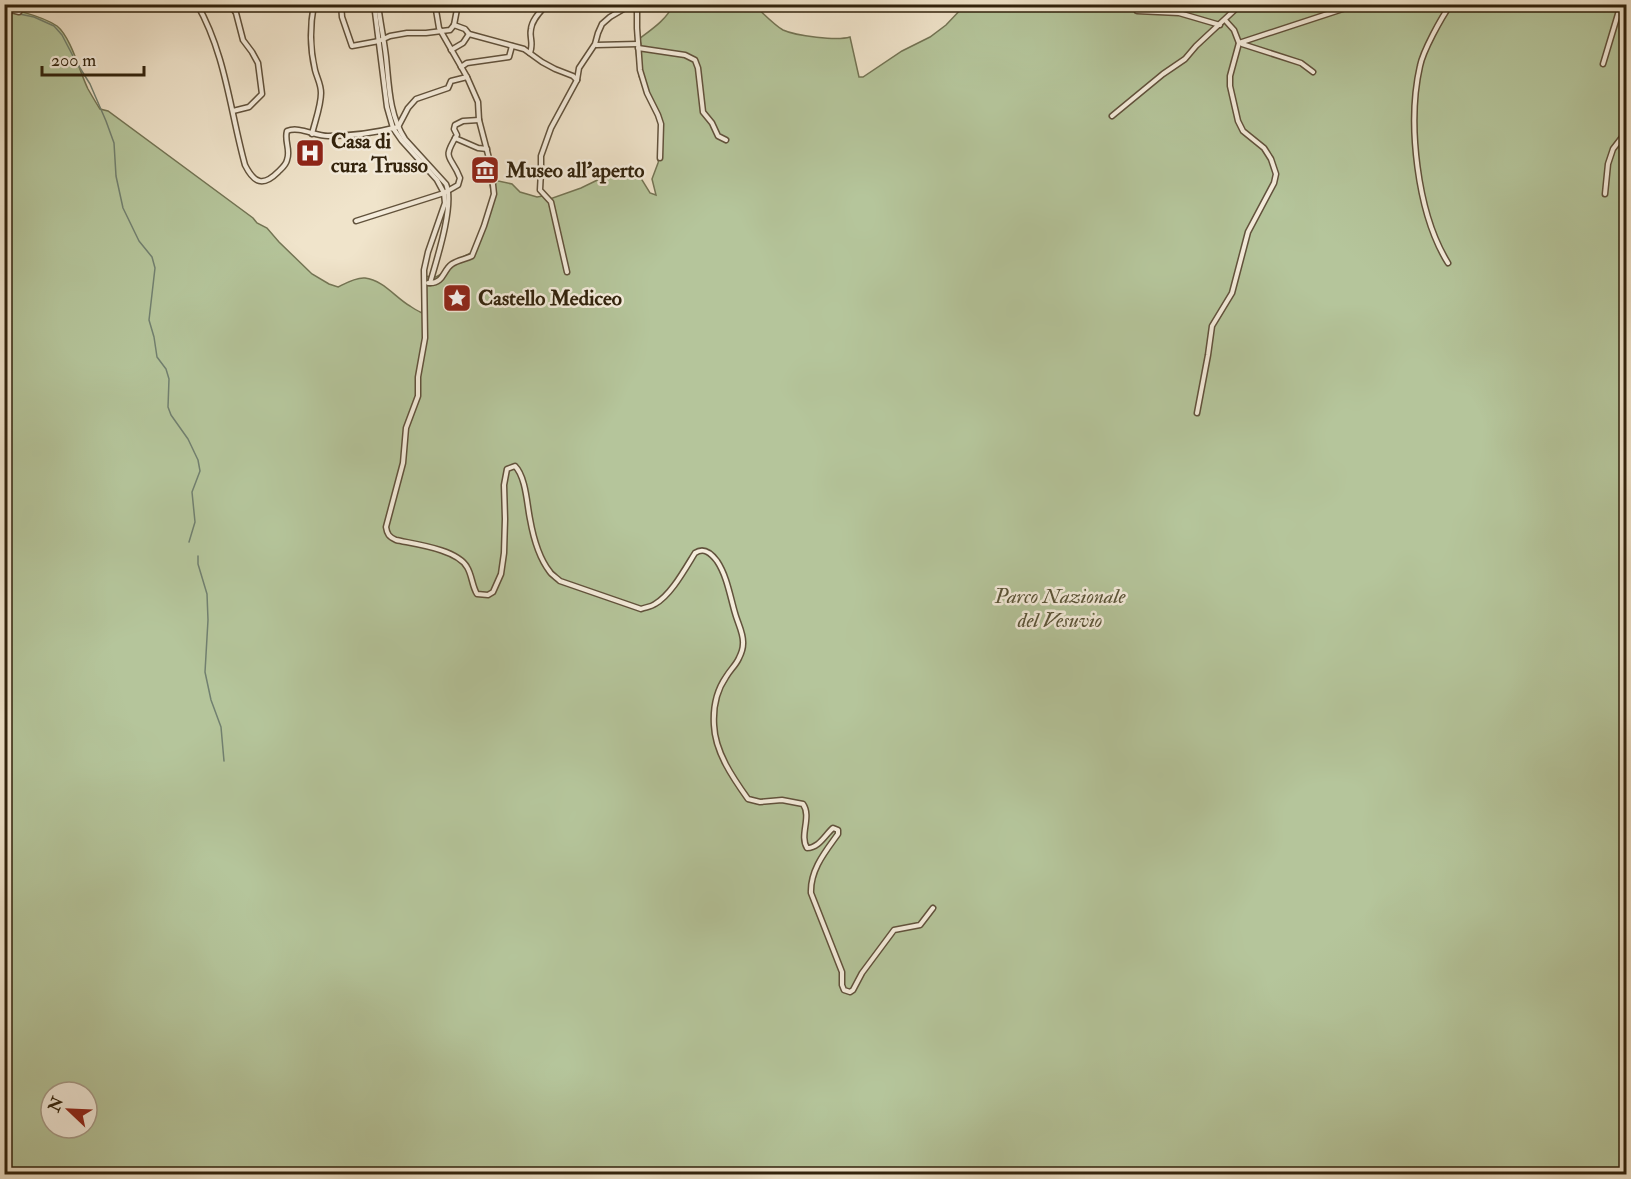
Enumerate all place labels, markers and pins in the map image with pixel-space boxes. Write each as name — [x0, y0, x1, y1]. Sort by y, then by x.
place label: Casa di cura Trusso — [331, 128, 428, 179]
hospital icon: Casa di cura Trusso — [294, 137, 326, 169]
museum icon: Museo all'aperto — [469, 154, 501, 186]
place label: Museo all'aperto — [505, 157, 644, 184]
place icon: Castello Mediceo — [441, 282, 473, 314]
place label: Castello Mediceo — [478, 285, 622, 312]

